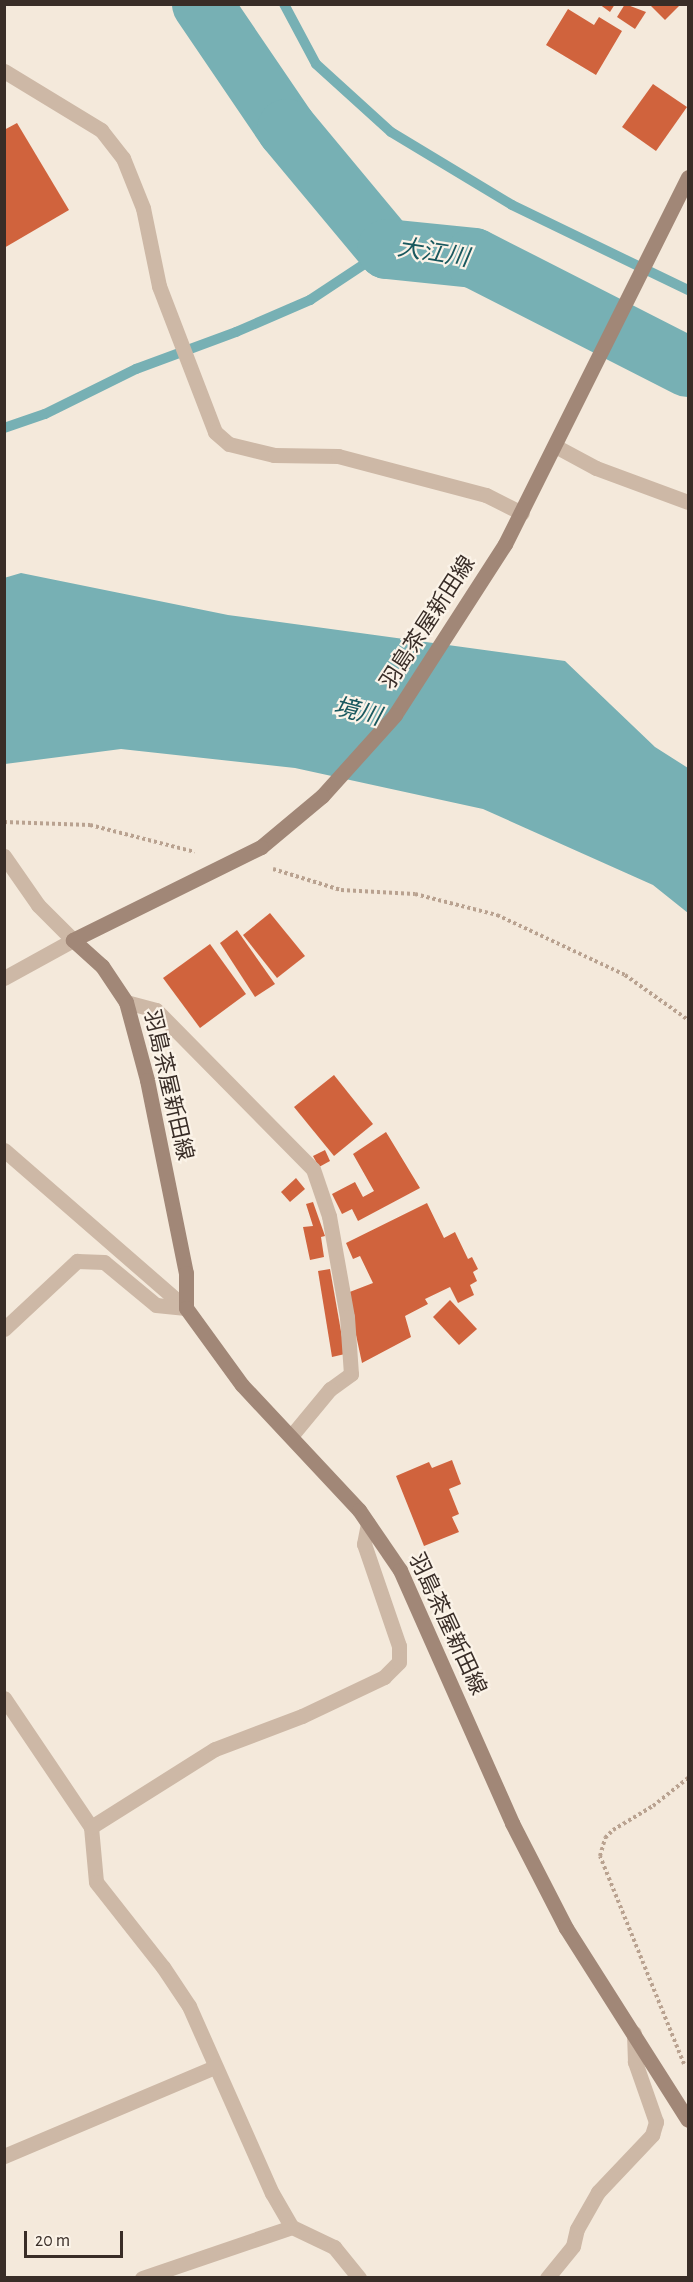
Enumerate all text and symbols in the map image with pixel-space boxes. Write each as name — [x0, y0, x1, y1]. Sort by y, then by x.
water label: 大江川 — [395, 234, 471, 274]
street label: 羽島茶屋新田線 — [375, 551, 481, 695]
water label: 境川 — [330, 693, 384, 733]
street label: 羽島茶屋新田線 — [138, 1007, 198, 1163]
street label: 羽島茶屋新田線 — [402, 1549, 492, 1699]
scale bar — [27, 2219, 126, 2257]
text: 20 m — [35, 2232, 70, 2250]

